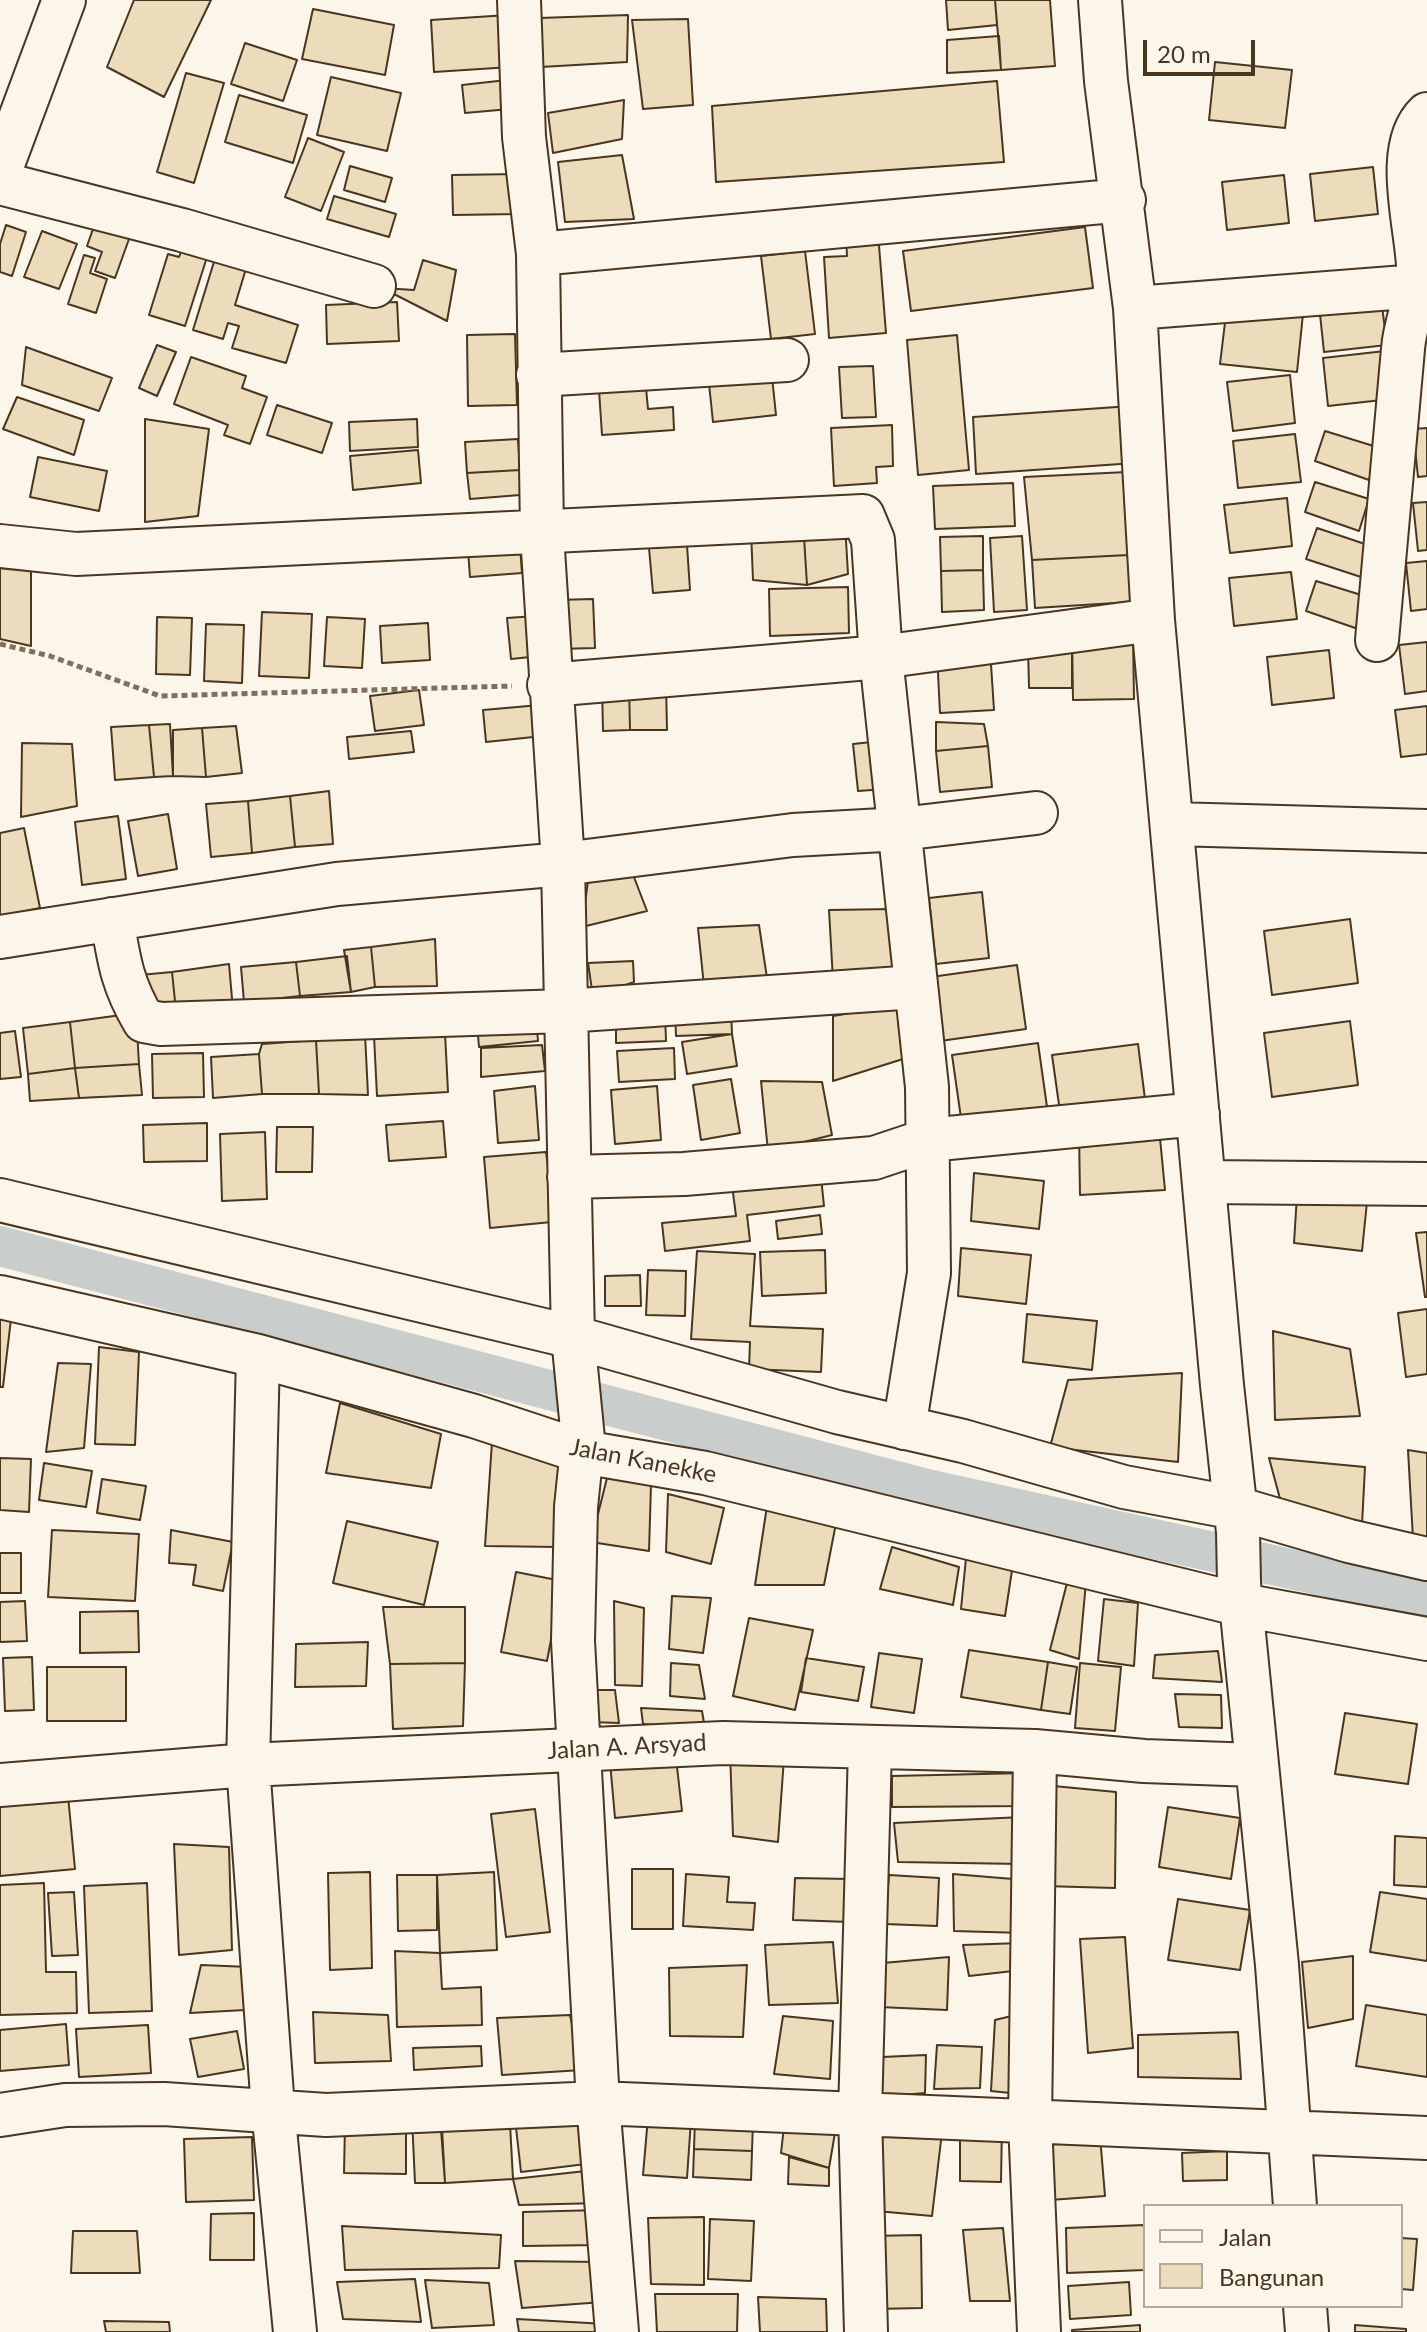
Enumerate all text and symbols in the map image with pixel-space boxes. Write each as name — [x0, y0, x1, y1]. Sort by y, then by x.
scale bar — [1147, 24, 1259, 74]
text: 20 m — [1157, 39, 1211, 68]
street label: Jalan Kanekke — [567, 1433, 719, 1489]
street label: Jalan A. Arsyad — [547, 1728, 707, 1766]
legend — [1143, 2204, 1403, 2308]
text: Jalan — [1219, 2222, 1272, 2251]
text: Bangunan — [1219, 2262, 1324, 2291]

